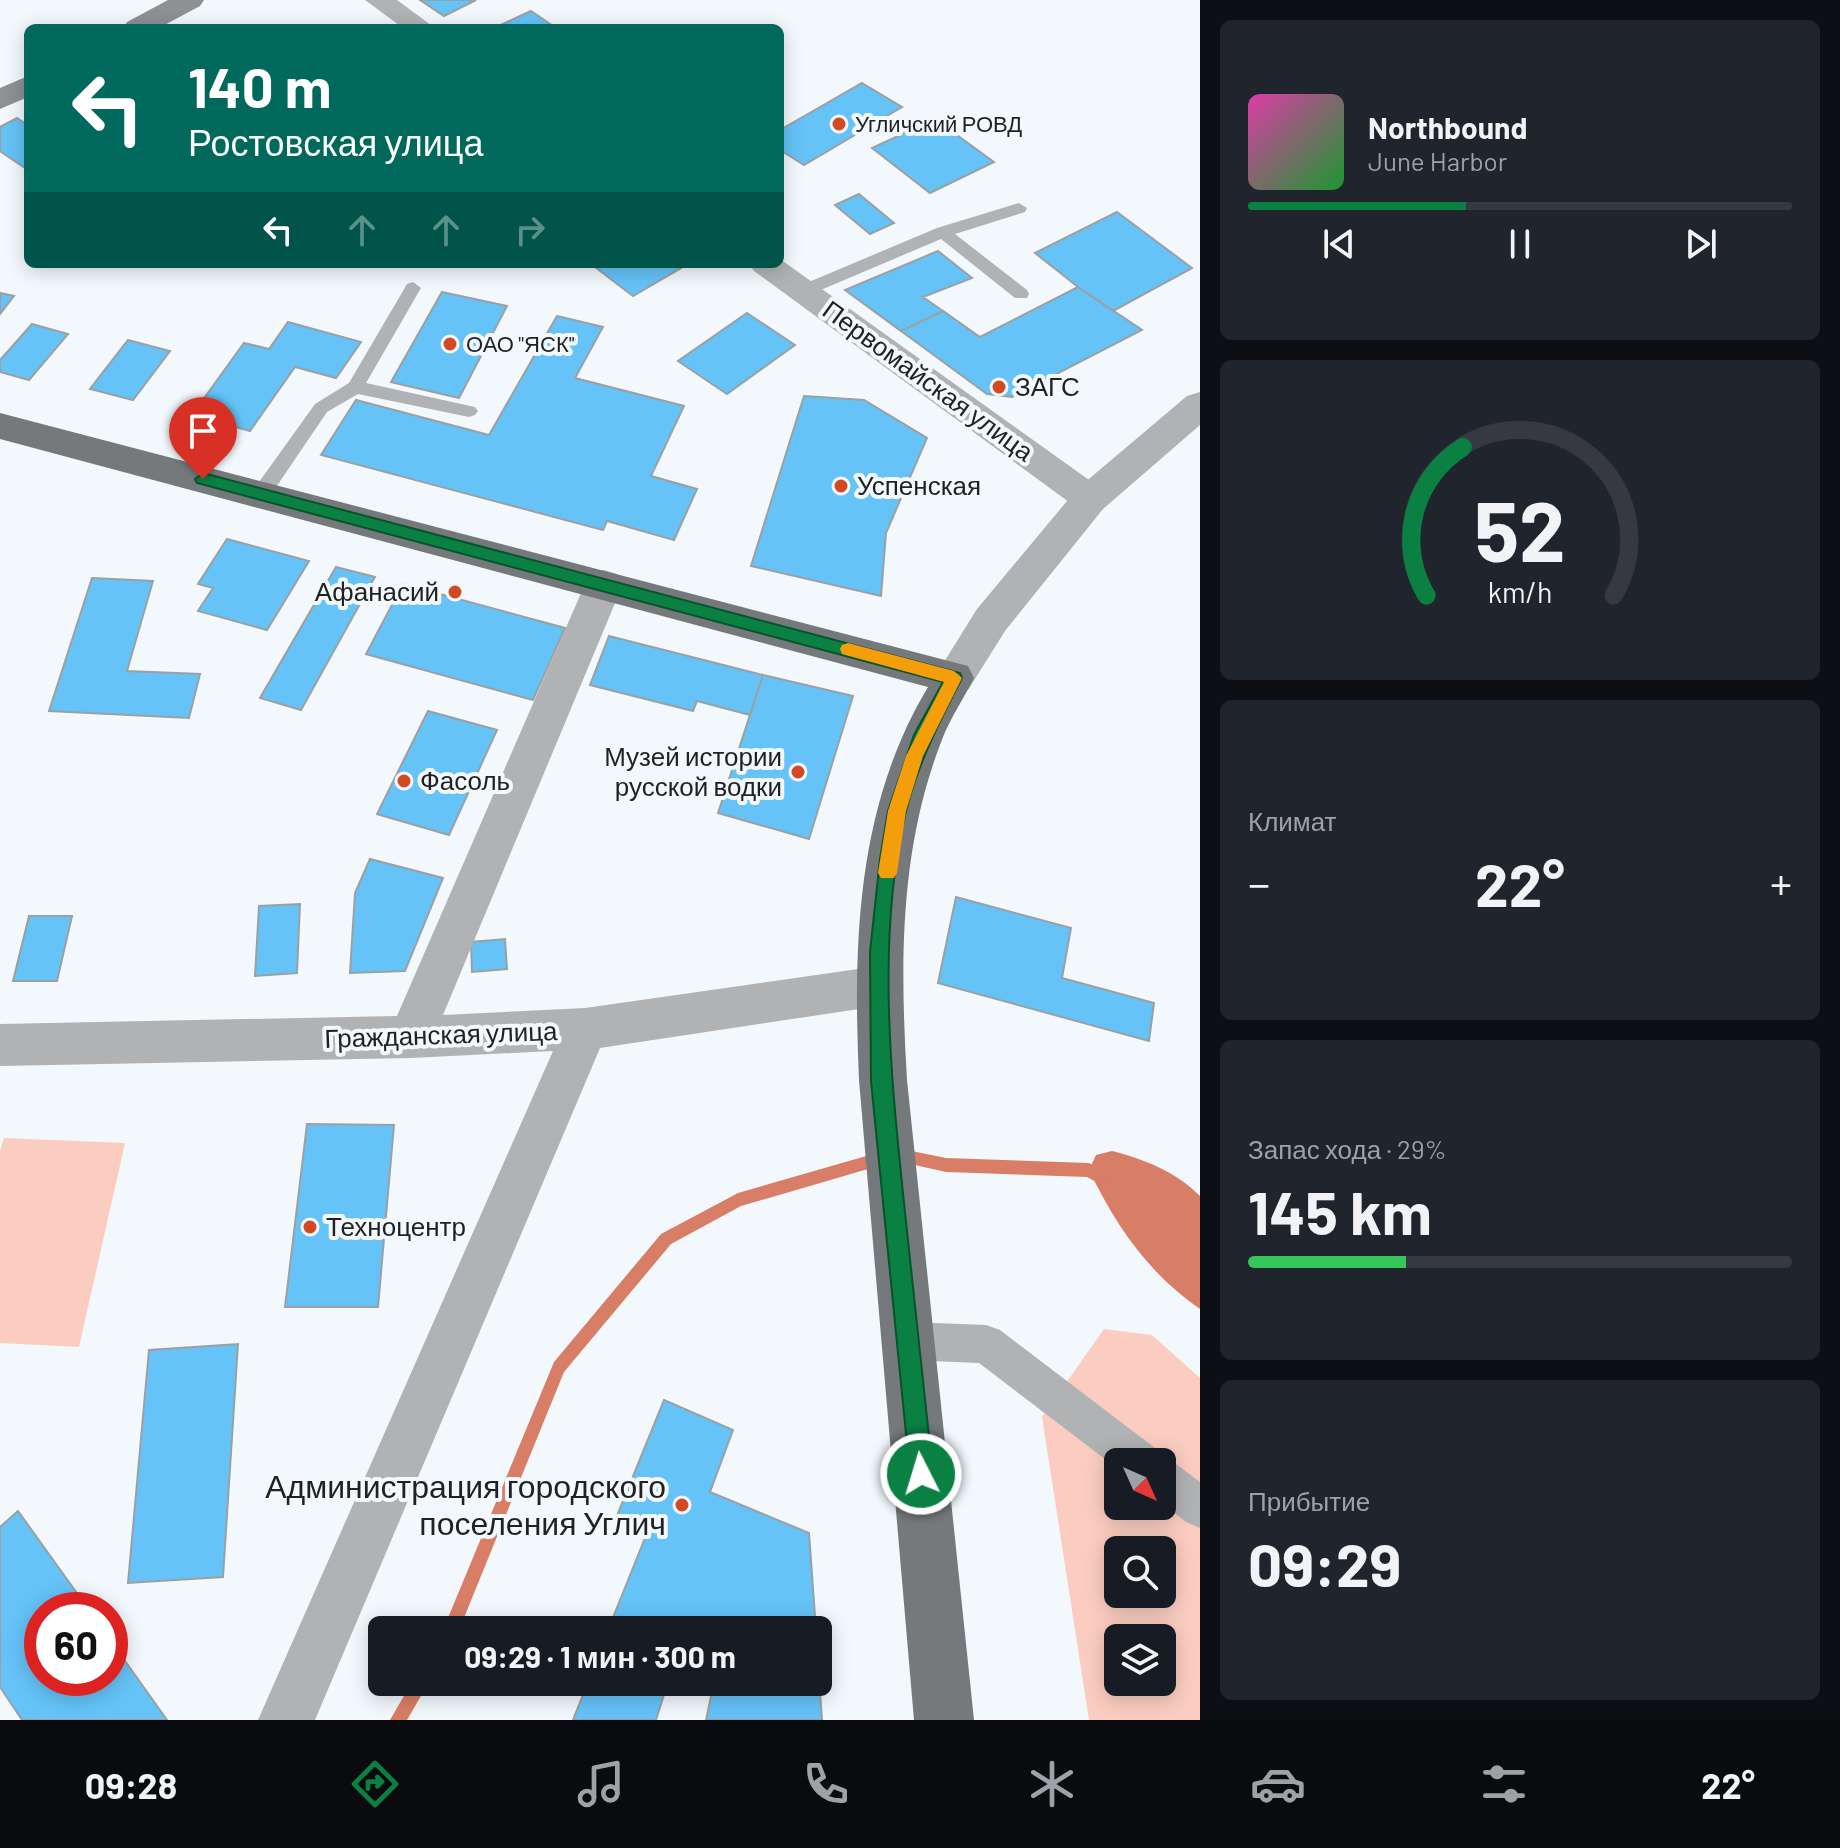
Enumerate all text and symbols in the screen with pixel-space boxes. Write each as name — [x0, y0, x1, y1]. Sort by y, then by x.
text: 140 m — [188, 52, 332, 119]
icon: left — [56, 56, 160, 160]
text: Northbound — [1368, 109, 1527, 145]
place label: Угличский РОВД — [855, 110, 1022, 137]
marker: Угличский РОВД — [830, 115, 848, 133]
text: Ростовская улица — [188, 120, 484, 163]
text: June Harbor — [1368, 145, 1507, 176]
icon: left — [256, 208, 300, 252]
icon: ahead — [340, 208, 384, 252]
icon: ahead — [424, 208, 468, 252]
icon: right — [508, 208, 552, 252]
icon: previous — [1317, 222, 1361, 266]
icon: pause — [1498, 222, 1542, 266]
icon: next — [1679, 222, 1723, 266]
street label: Первомайская улица — [818, 293, 1041, 467]
place label: ОАО "ЯСК" — [466, 330, 575, 356]
marker: ОАО "ЯСК" — [441, 335, 459, 353]
place label: ЗАГС — [1015, 370, 1080, 401]
marker: ЗАГС — [990, 378, 1008, 396]
pin — [169, 397, 237, 479]
icon: arrive — [181, 409, 225, 453]
place label: Успенская — [857, 469, 981, 500]
marker: Успенская — [832, 477, 850, 495]
text: 52 — [1474, 479, 1566, 579]
text: km/h — [1488, 574, 1552, 609]
place label: Афанасий — [315, 575, 439, 606]
marker: Афанасий — [446, 583, 464, 601]
place label: Музей истории русской водки — [604, 740, 782, 801]
marker: Музей истории русской водки — [789, 763, 807, 781]
place label: Фасоль — [420, 764, 510, 795]
marker: Фасоль — [395, 772, 413, 790]
text: Климат — [1248, 805, 1337, 836]
text: 22° — [1475, 847, 1565, 919]
text: − — [1248, 856, 1270, 909]
text: + — [1770, 856, 1792, 909]
street label: Гражданская улица — [324, 1014, 558, 1053]
text: Запас хода · 29% — [1248, 1133, 1447, 1164]
text: 145 km — [1248, 1175, 1432, 1247]
place label: Техноцентр — [326, 1210, 466, 1241]
marker: Техноцентр — [301, 1218, 319, 1236]
position arrow — [879, 1432, 963, 1516]
north arrow — [1104, 1448, 1176, 1520]
map controls — [1104, 1448, 1176, 1696]
place label: Администрация городского поселения Углич — [265, 1466, 666, 1541]
text: Прибытие — [1248, 1485, 1370, 1516]
marker: Администрация городского поселения Углич — [673, 1496, 691, 1514]
text: 09:29 — [1248, 1527, 1401, 1599]
button: search — [1104, 1536, 1176, 1608]
speed limit sign: 60 — [24, 1592, 128, 1696]
button: layers — [1104, 1624, 1176, 1696]
text: 09:29 · 1 мин · 300 m — [464, 1638, 736, 1674]
icon: directions — [347, 1756, 403, 1812]
icon: music — [573, 1756, 629, 1812]
icon: phone — [798, 1756, 854, 1812]
icon: climate — [1024, 1756, 1080, 1812]
icon: car — [1250, 1756, 1306, 1812]
icon: filters — [1476, 1756, 1532, 1812]
text: 09:28 — [85, 1763, 177, 1806]
text: 22° — [1701, 1763, 1755, 1806]

